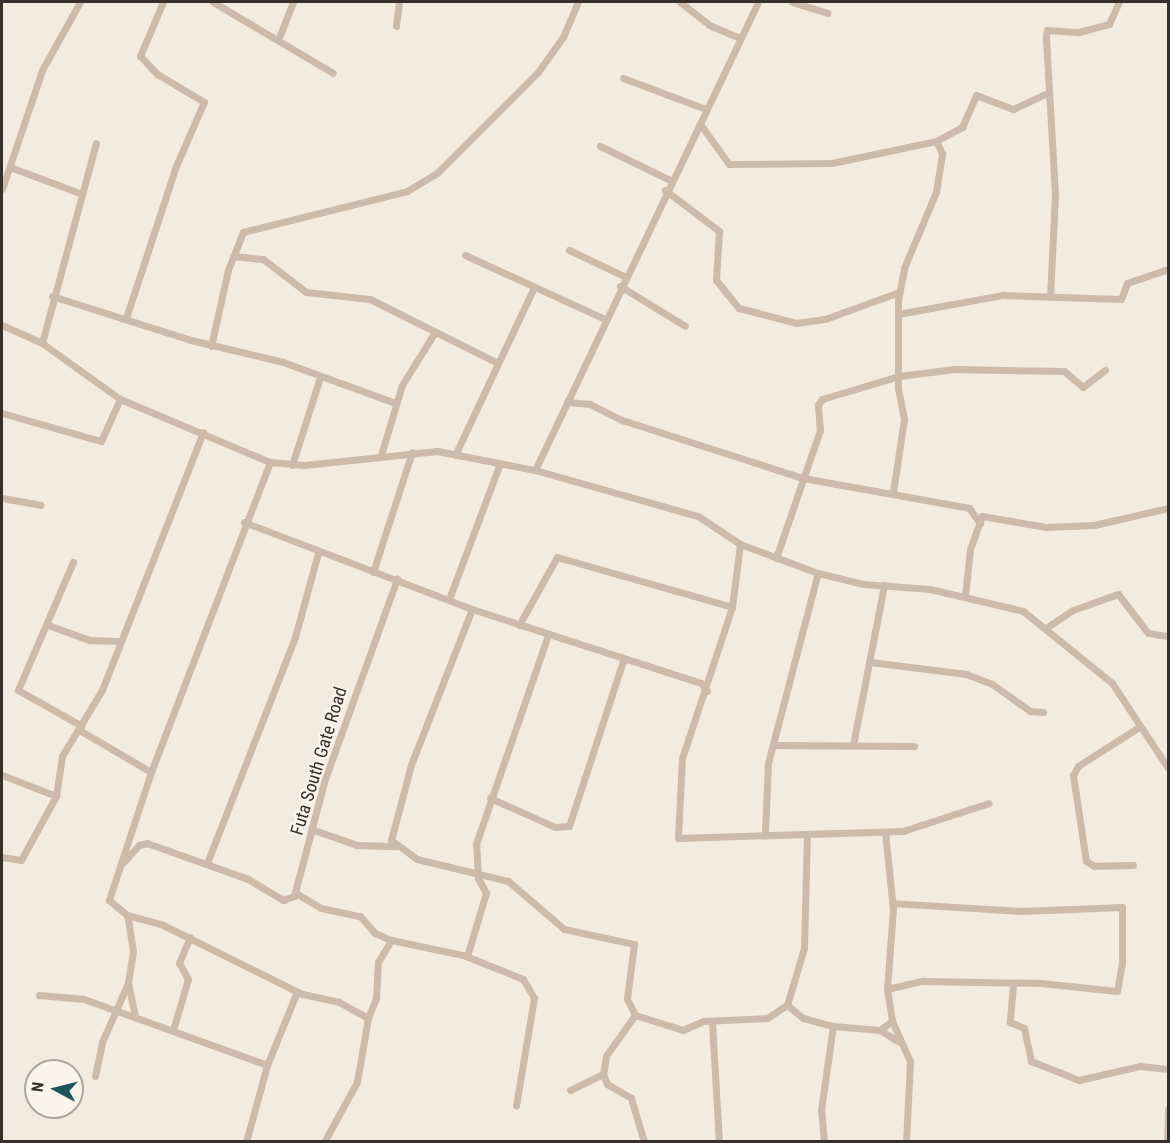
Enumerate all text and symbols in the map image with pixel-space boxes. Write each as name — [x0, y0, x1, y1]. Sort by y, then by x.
street label: Futa South Gate Road — [286, 684, 352, 838]
north arrow — [24, 1059, 84, 1119]
text: N — [28, 1081, 48, 1093]

